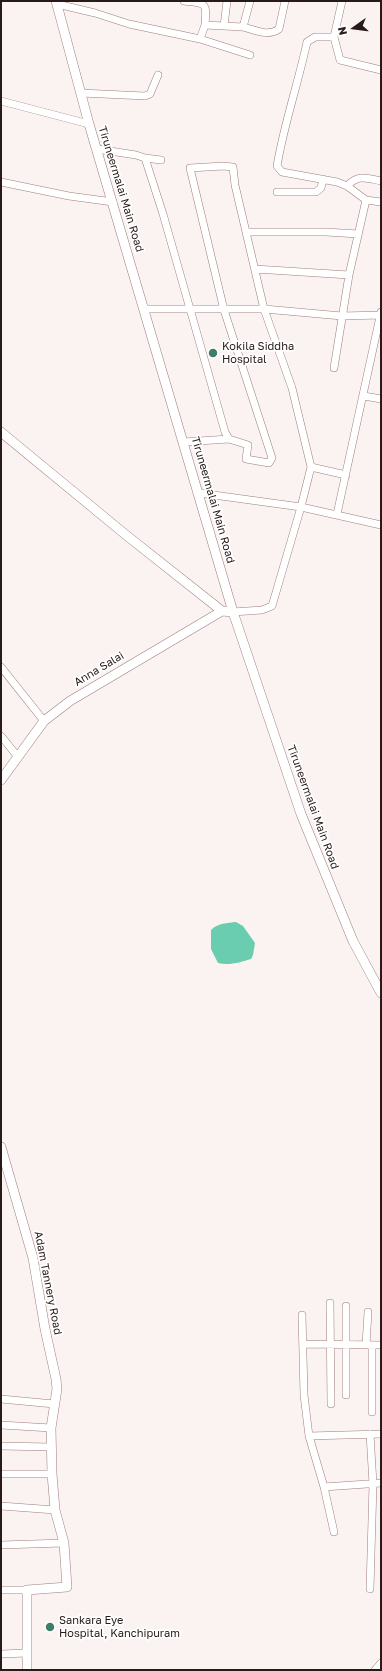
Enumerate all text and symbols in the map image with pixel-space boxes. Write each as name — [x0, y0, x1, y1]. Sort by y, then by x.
north arrow — [334, 8, 374, 48]
text: N — [335, 25, 349, 37]
street label: Tiruneermalai Main Road — [96, 124, 146, 254]
place label: Kokila Siddha Hospital — [222, 340, 294, 366]
marker: Kokila Siddha Hospital — [207, 347, 219, 359]
street label: Tiruneermalai Main Road — [189, 435, 237, 565]
street label: Anna Salai — [72, 649, 126, 689]
street label: Tiruneermalai Main Road — [284, 743, 342, 871]
street label: Adam Tannery Road — [31, 1230, 65, 1336]
place label: Sankara Eye Hospital, Kanchipuram — [59, 1614, 180, 1640]
marker: Sankara Eye Hospital, Kanchipuram — [44, 1621, 56, 1633]

